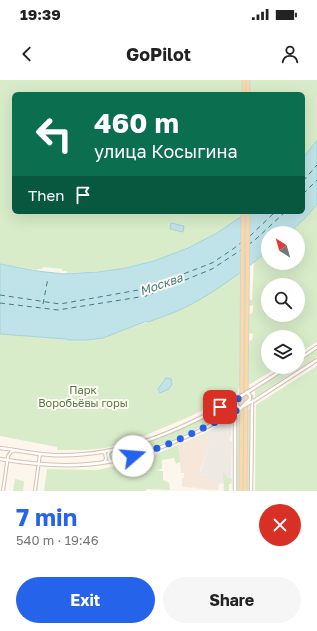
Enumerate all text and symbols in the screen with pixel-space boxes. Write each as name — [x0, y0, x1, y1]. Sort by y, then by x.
text: 19:39 — [20, 5, 61, 23]
icon: back — [16, 43, 38, 65]
text: GoPilot — [126, 43, 191, 65]
icon: person — [279, 43, 301, 65]
text: 460 m — [94, 106, 179, 139]
icon: left — [28, 108, 80, 160]
text: улица Косыгина — [94, 140, 238, 162]
icon: arrive — [72, 184, 94, 206]
text: Then — [28, 186, 64, 204]
north arrow — [261, 226, 305, 270]
map controls — [261, 226, 305, 374]
water label: Москва — [138, 269, 186, 298]
button: search — [261, 278, 305, 322]
button: layers — [261, 330, 305, 374]
park label: Парк Воробьёвы горы — [38, 383, 128, 409]
pin — [203, 390, 237, 424]
icon: arrive — [209, 396, 231, 418]
position arrow — [112, 435, 154, 477]
text: 7 min — [16, 502, 77, 531]
button: close — [259, 504, 301, 546]
text: 540 m · 19:46 — [16, 532, 99, 548]
button: Exit — [16, 577, 155, 623]
button: Share — [163, 577, 301, 623]

